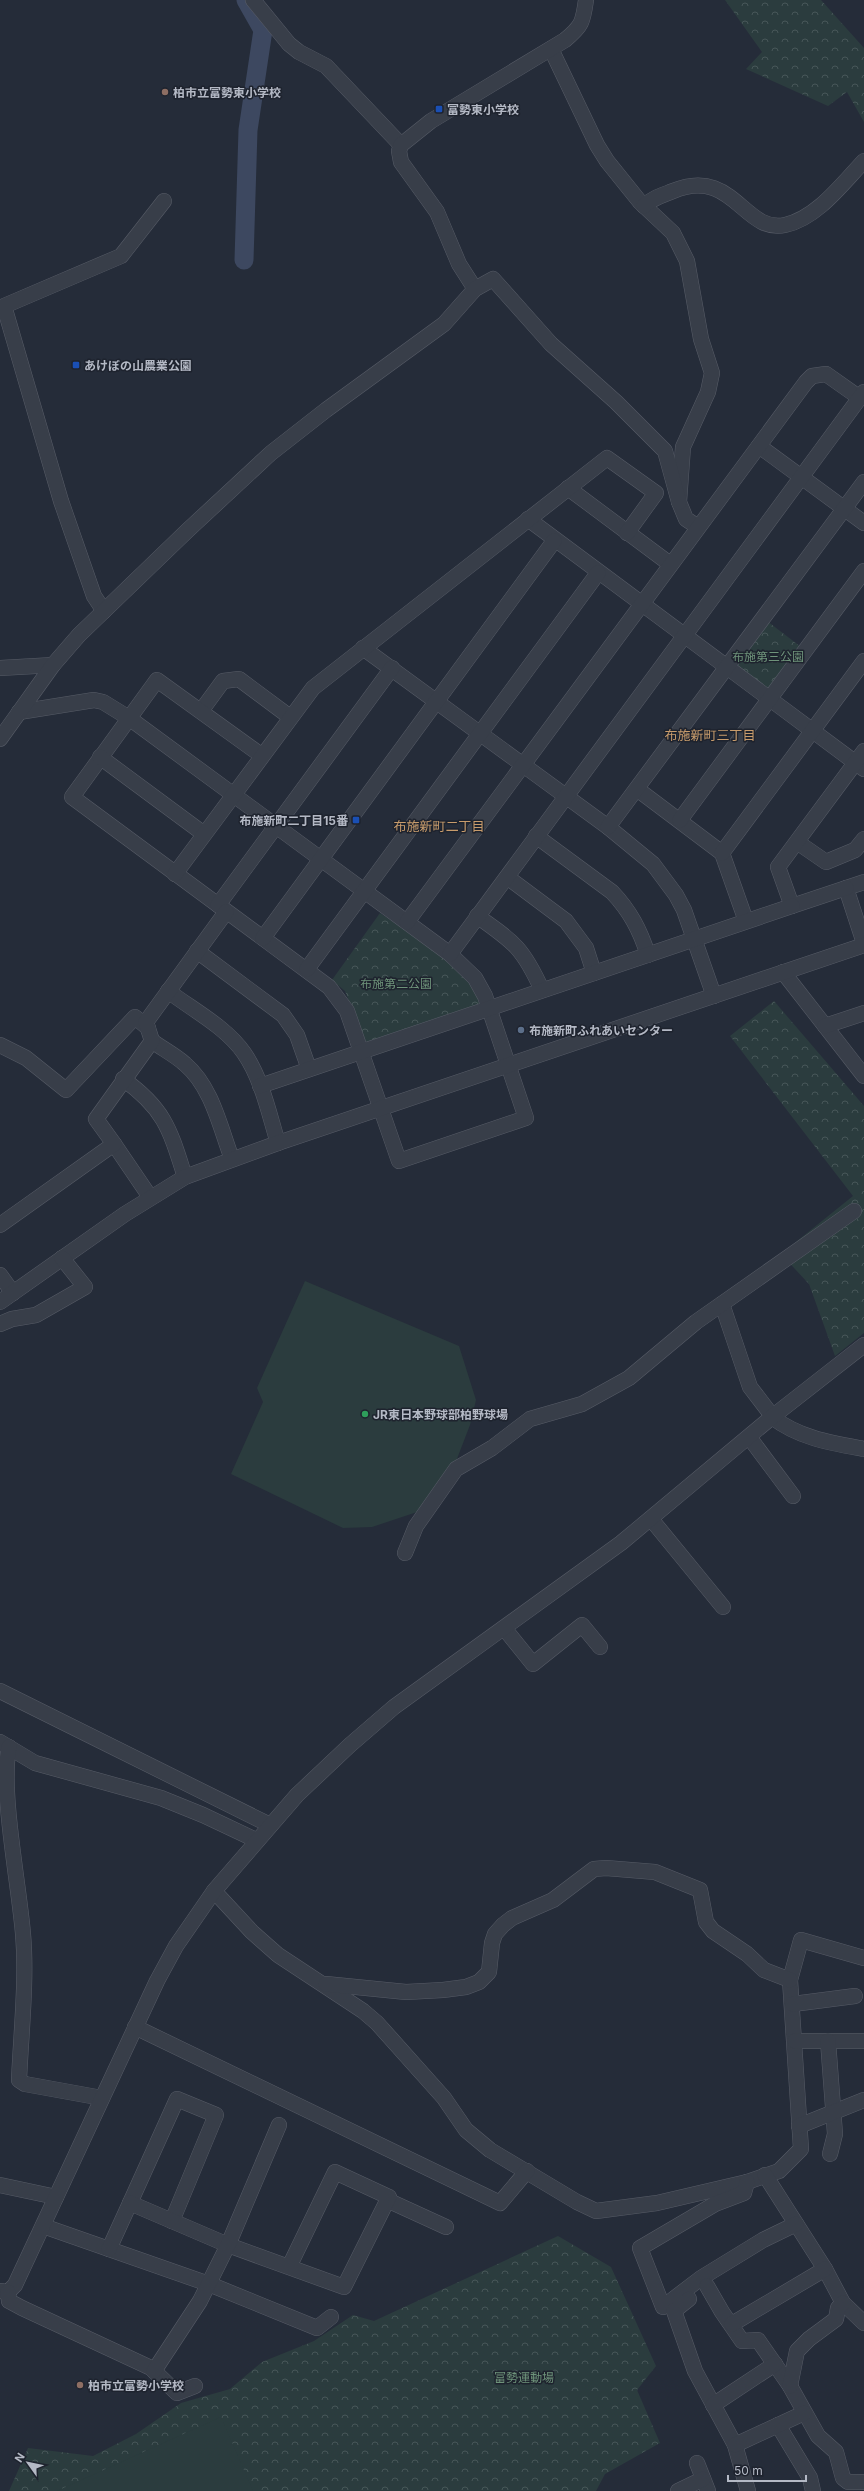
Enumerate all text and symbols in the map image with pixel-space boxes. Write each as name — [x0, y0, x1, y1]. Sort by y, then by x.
place label: 柏市立富勢東小学校 — [173, 85, 281, 100]
marker: 柏市立富勢東小学校 — [160, 87, 170, 97]
place label: 富勢東小学校 — [447, 102, 519, 117]
marker: 富勢東小学校 — [434, 104, 444, 114]
place label: あけぼの山農業公園 — [84, 358, 192, 373]
marker: あけぼの山農業公園 — [71, 360, 81, 370]
park label: 布施第三公園 — [732, 649, 804, 664]
district label: 布施新町三丁目 — [664, 727, 756, 743]
place label: 布施新町二丁目15番 — [239, 813, 349, 828]
marker: 布施新町二丁目15番 — [351, 815, 361, 825]
district label: 布施新町二丁目 — [393, 818, 485, 834]
park label: 布施第二公園 — [360, 976, 432, 991]
place label: 布施新町ふれあいセンター — [529, 1023, 673, 1038]
marker: 布施新町ふれあいセンター — [516, 1025, 526, 1035]
place label: JR東日本野球部柏野球場 — [373, 1407, 508, 1422]
marker: JR東日本野球部柏野球場 — [360, 1409, 370, 1419]
park label: 富勢運動場 — [494, 2370, 554, 2385]
place label: 柏市立富勢小学校 — [88, 2378, 184, 2393]
marker: 柏市立富勢小学校 — [75, 2380, 85, 2390]
north arrow — [8, 2443, 48, 2483]
text: N — [11, 2450, 28, 2465]
scale bar — [728, 2457, 806, 2483]
text: 50 m — [734, 2463, 763, 2478]

